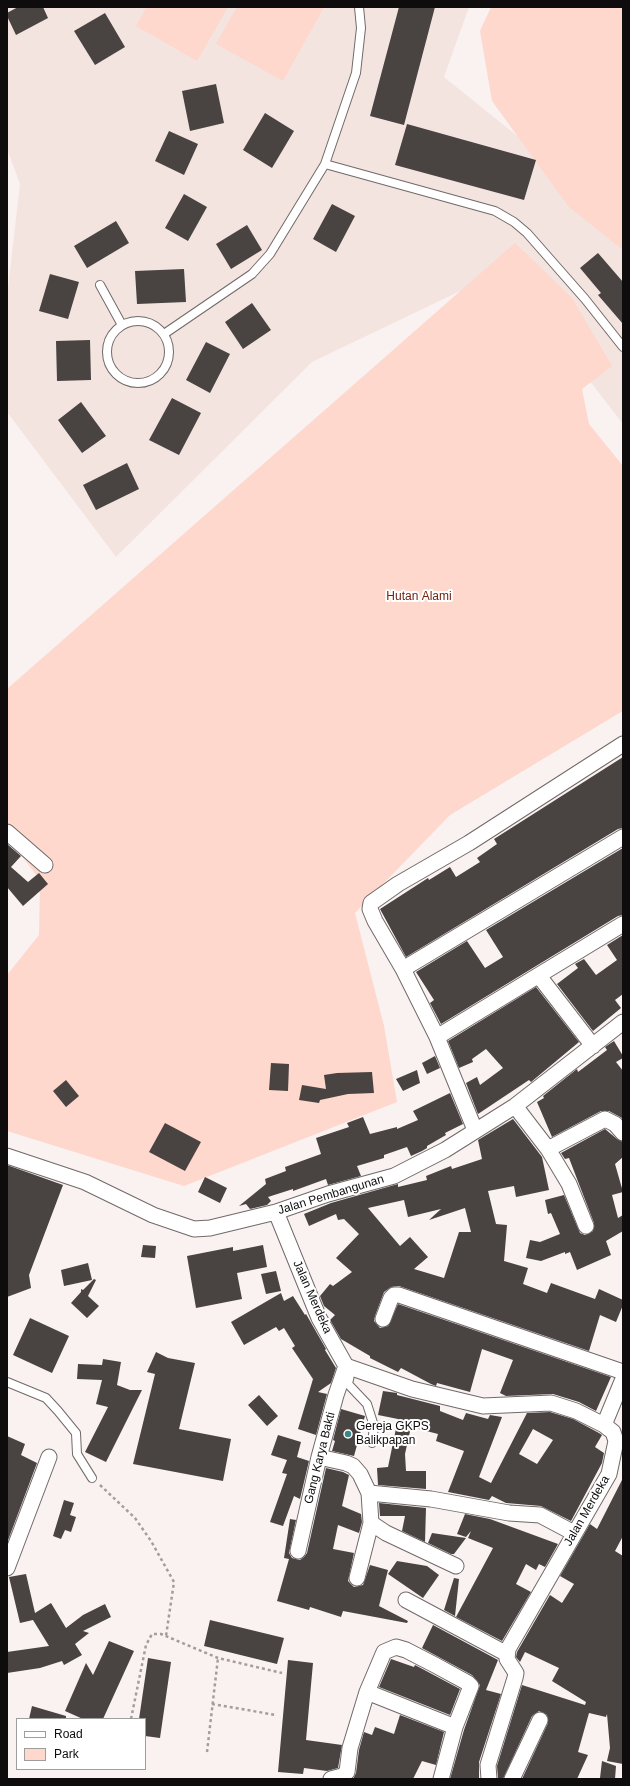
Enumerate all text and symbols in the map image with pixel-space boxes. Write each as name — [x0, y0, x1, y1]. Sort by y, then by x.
park label: Hutan Alami — [386, 590, 452, 604]
street label: Jalan Pembangunan — [276, 1172, 386, 1218]
street label: Jalan Merdeka — [289, 1258, 335, 1336]
street label: Gang Karya Bakti — [302, 1411, 338, 1505]
place label: Gereja GKPS Balikpapan — [356, 1420, 429, 1448]
marker: Gereja GKPS Balikpapan — [343, 1429, 353, 1439]
street label: Jalan Merdeka — [561, 1473, 613, 1549]
legend — [16, 1718, 146, 1770]
text: Road — [54, 1727, 83, 1741]
text: Park — [54, 1747, 79, 1761]

